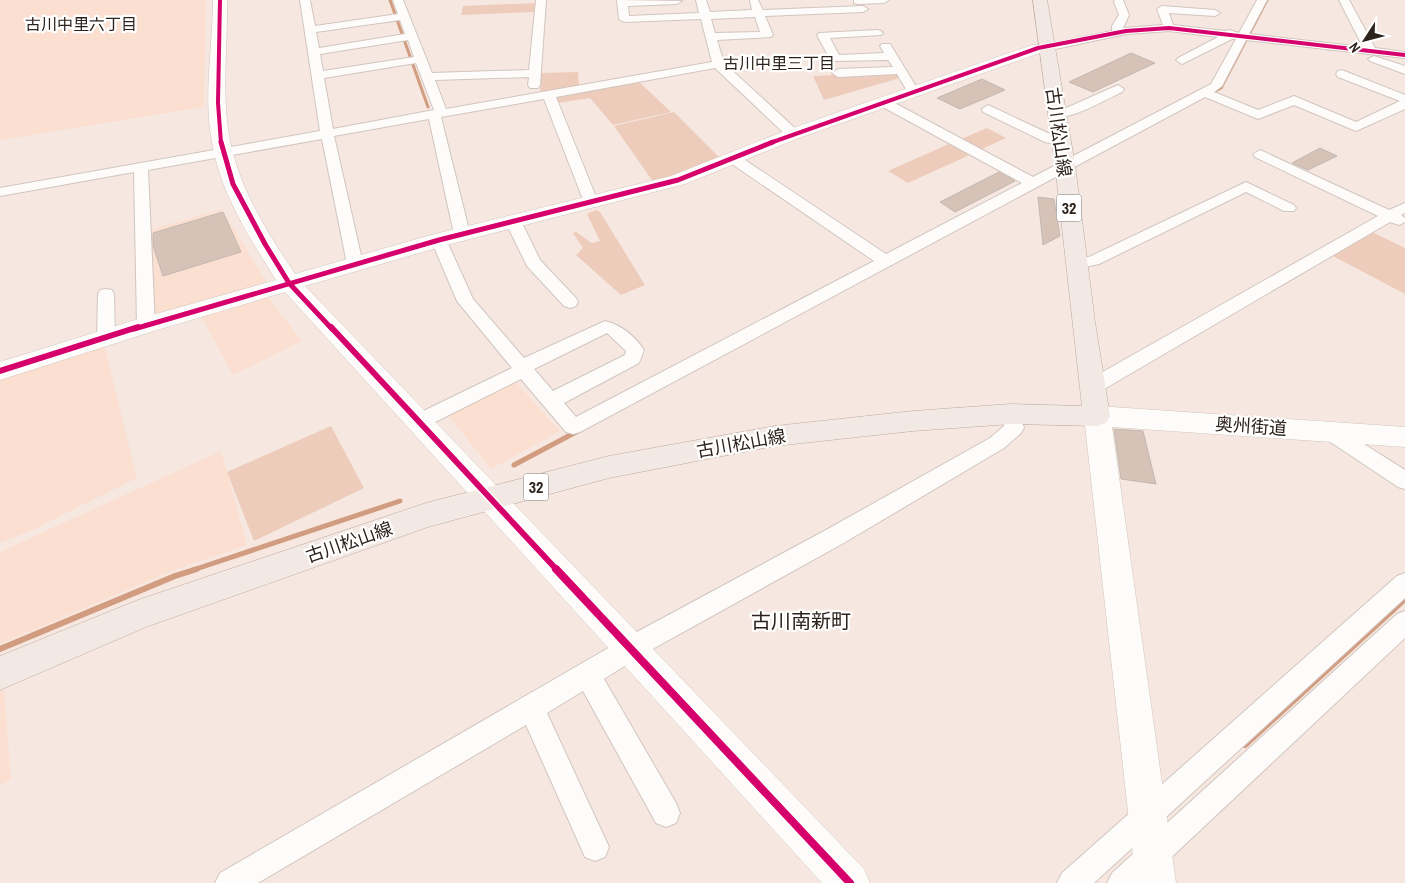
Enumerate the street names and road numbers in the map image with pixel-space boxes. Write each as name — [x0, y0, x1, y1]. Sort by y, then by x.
street label: 古川松山線 — [1040, 86, 1078, 178]
road number: 32 — [1056, 194, 1082, 222]
street label: 奥州街道 — [1214, 411, 1288, 441]
street label: 古川松山線 — [695, 423, 787, 463]
road number: 32 — [524, 474, 548, 501]
street label: 古川松山線 — [302, 516, 396, 568]

